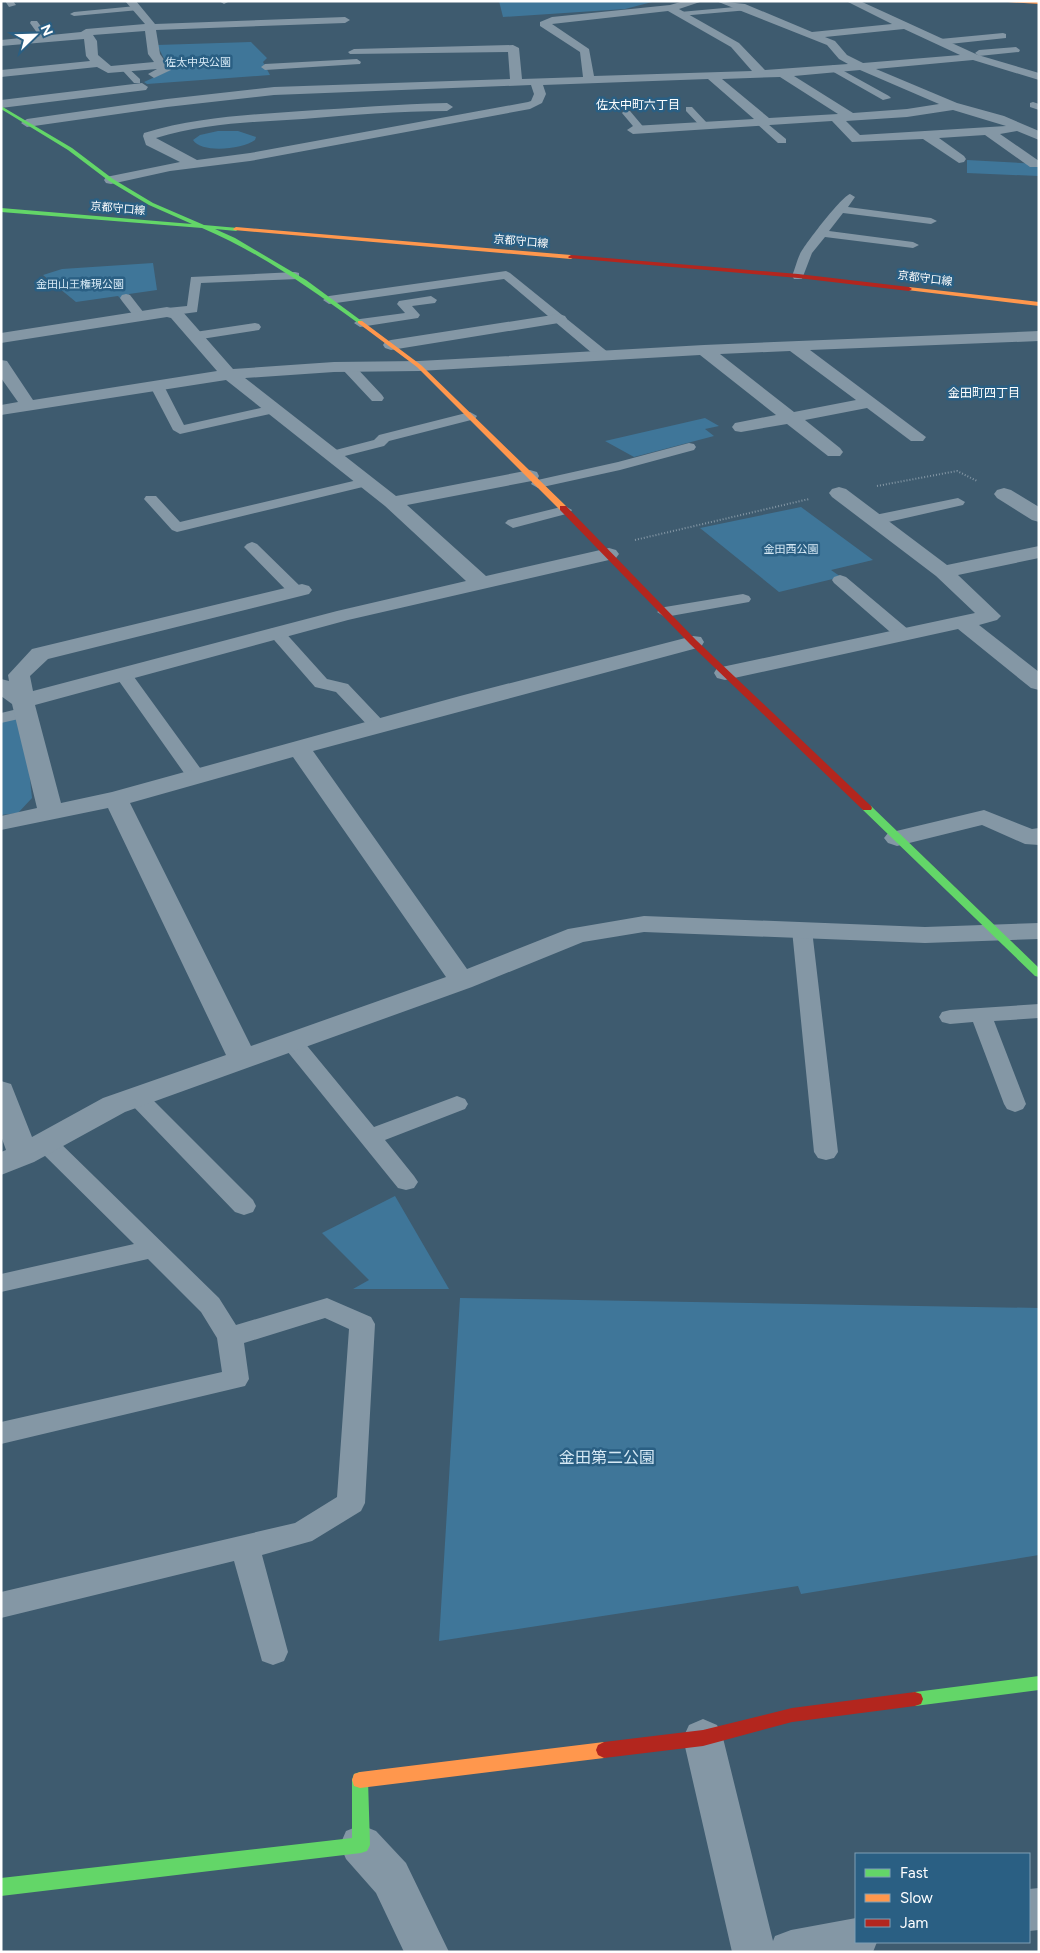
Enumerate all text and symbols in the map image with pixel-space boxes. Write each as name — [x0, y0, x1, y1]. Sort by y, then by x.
north arrow — [10, 10, 60, 60]
text: N — [37, 22, 56, 38]
park label: 佐太中央公園 — [165, 56, 231, 69]
district label: 佐太中町六丁目 — [596, 98, 680, 112]
street label: 京都守口線 — [90, 200, 146, 217]
street label: 京都守口線 — [493, 233, 549, 250]
street label: 京都守口線 — [897, 269, 953, 288]
park label: 金田山王権現公園 — [36, 278, 124, 291]
district label: 金田町四丁目 — [948, 386, 1020, 400]
park label: 金田西公園 — [764, 543, 819, 556]
park label: 金田第二公園 — [559, 1448, 655, 1467]
legend — [855, 1853, 1030, 1943]
text: Fast — [900, 1864, 929, 1882]
text: Slow — [900, 1889, 933, 1907]
text: Jam — [900, 1914, 928, 1932]

